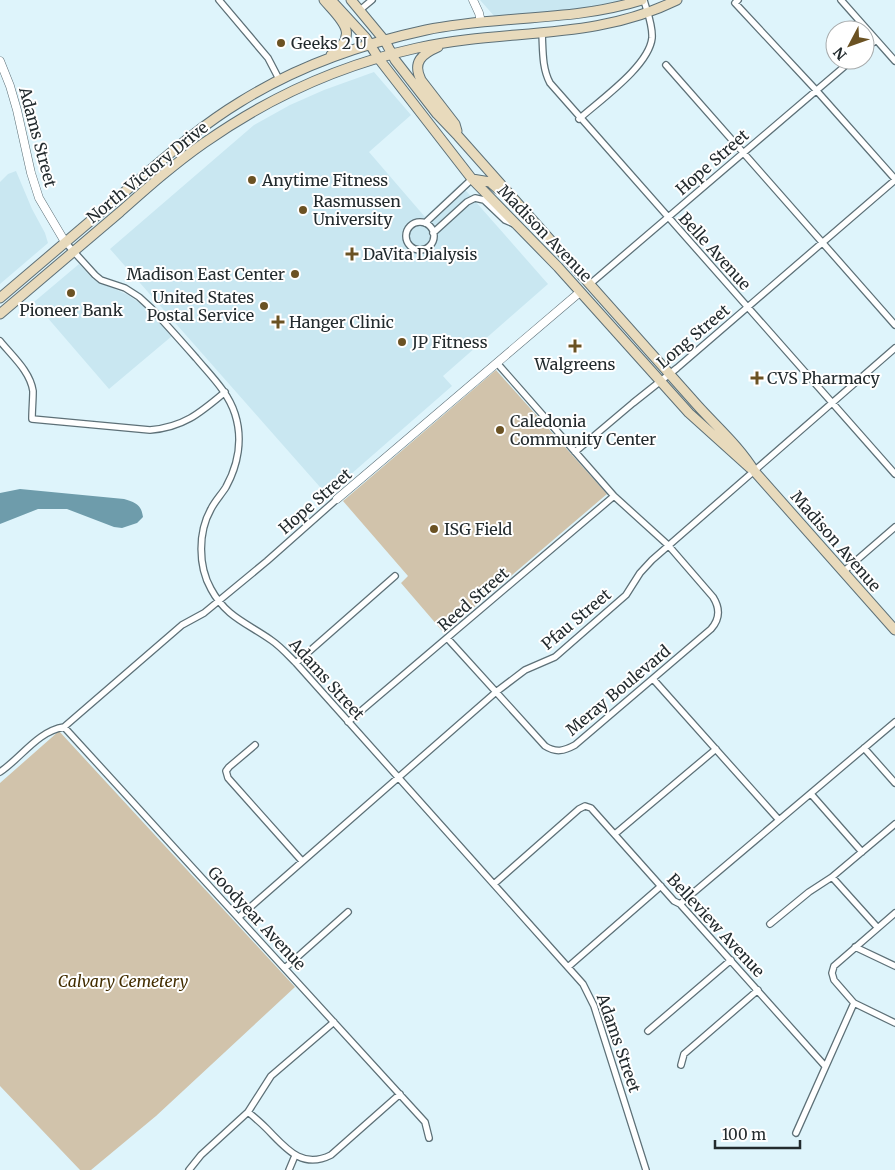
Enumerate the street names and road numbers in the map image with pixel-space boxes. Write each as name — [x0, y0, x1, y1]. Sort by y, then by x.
street label: Adams Street — [15, 84, 61, 190]
street label: North Victory Drive — [82, 117, 212, 227]
street label: Hope Street — [671, 124, 753, 199]
street label: Madison Avenue — [494, 180, 596, 286]
street label: Belle Avenue — [675, 208, 755, 294]
street label: Long Street — [652, 299, 734, 372]
street label: Hope Street — [274, 463, 356, 538]
street label: Madison Avenue — [787, 486, 885, 596]
street label: Reed Street — [433, 562, 513, 635]
street label: Pfau Street — [537, 584, 615, 654]
street label: Adams Street — [284, 633, 369, 724]
street label: Meray Boulevard — [562, 640, 675, 740]
street label: Goodyear Avenue — [204, 862, 310, 974]
street label: Belleview Avenue — [663, 869, 769, 981]
street label: Adams Street — [592, 990, 645, 1096]

